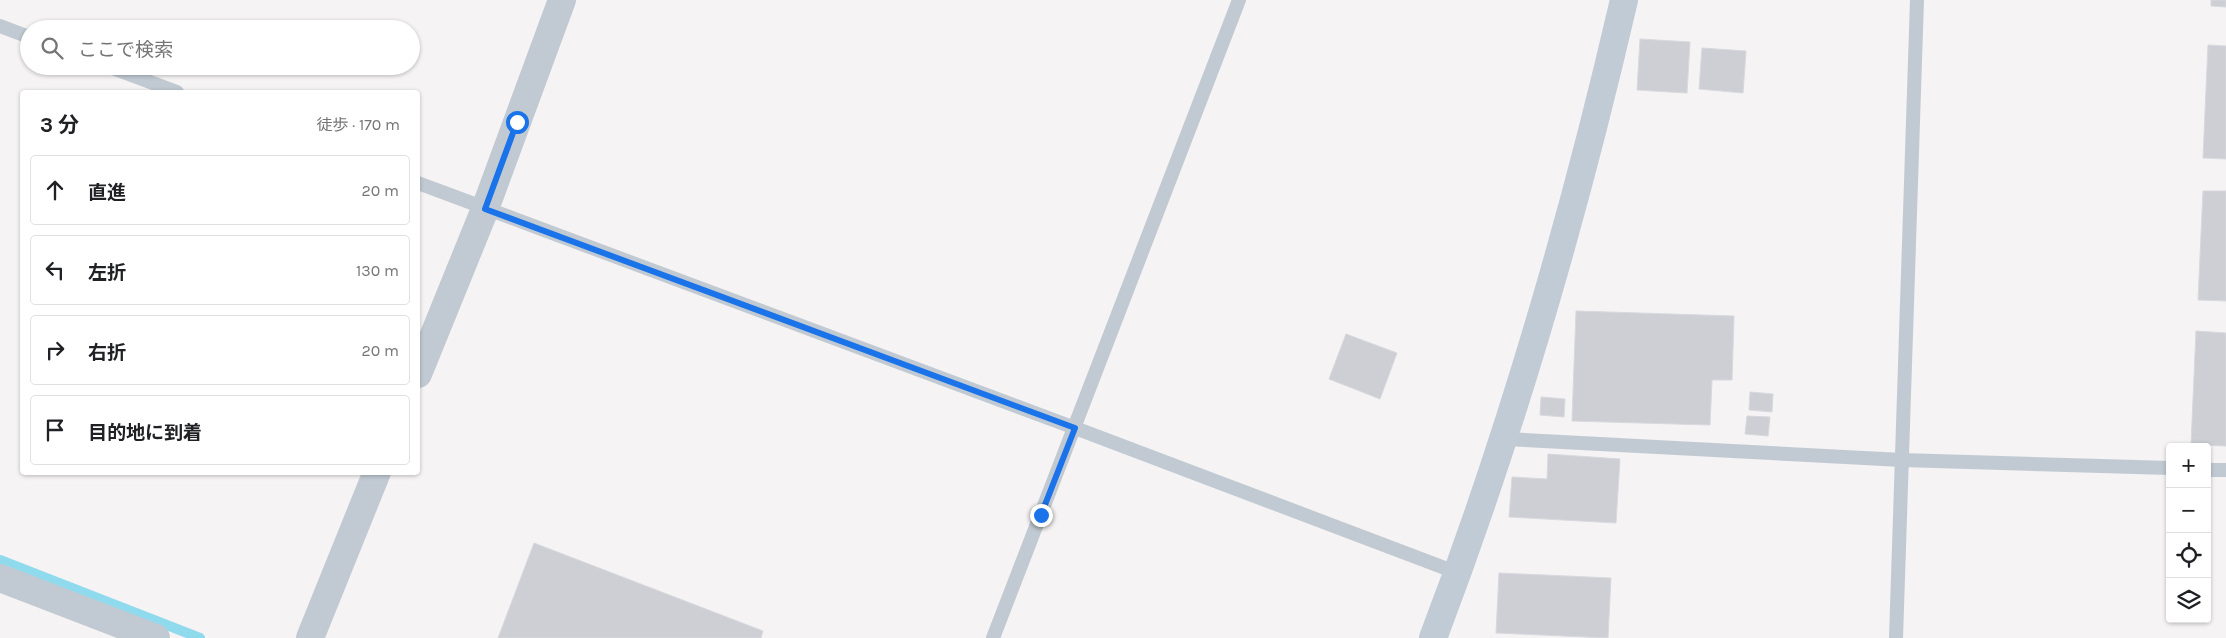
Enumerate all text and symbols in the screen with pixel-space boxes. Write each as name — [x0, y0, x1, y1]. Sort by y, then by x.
search box — [20, 20, 420, 75]
icon: search — [38, 34, 66, 62]
text: ここで検索 — [78, 39, 173, 61]
route start — [506, 111, 529, 134]
text: 3 分 — [40, 113, 79, 137]
text: 徒歩 · 170 m — [316, 115, 400, 134]
icon: ahead — [41, 176, 69, 204]
text: 20 m — [361, 181, 399, 200]
text: 直進 — [88, 182, 126, 204]
icon: left — [41, 256, 69, 284]
text: 130 m — [356, 261, 399, 280]
text: 左折 — [88, 262, 126, 284]
icon: right — [41, 336, 69, 364]
text: 20 m — [361, 341, 399, 360]
text: 右折 — [88, 342, 126, 364]
icon: arrive — [41, 416, 69, 444]
text: 目的地に到着 — [88, 422, 202, 444]
map controls — [2166, 443, 2211, 623]
button: + — [2166, 443, 2211, 488]
button: − — [2166, 488, 2211, 533]
route end — [1030, 504, 1053, 527]
button: locate — [2166, 533, 2211, 578]
button: layers — [2166, 578, 2211, 623]

